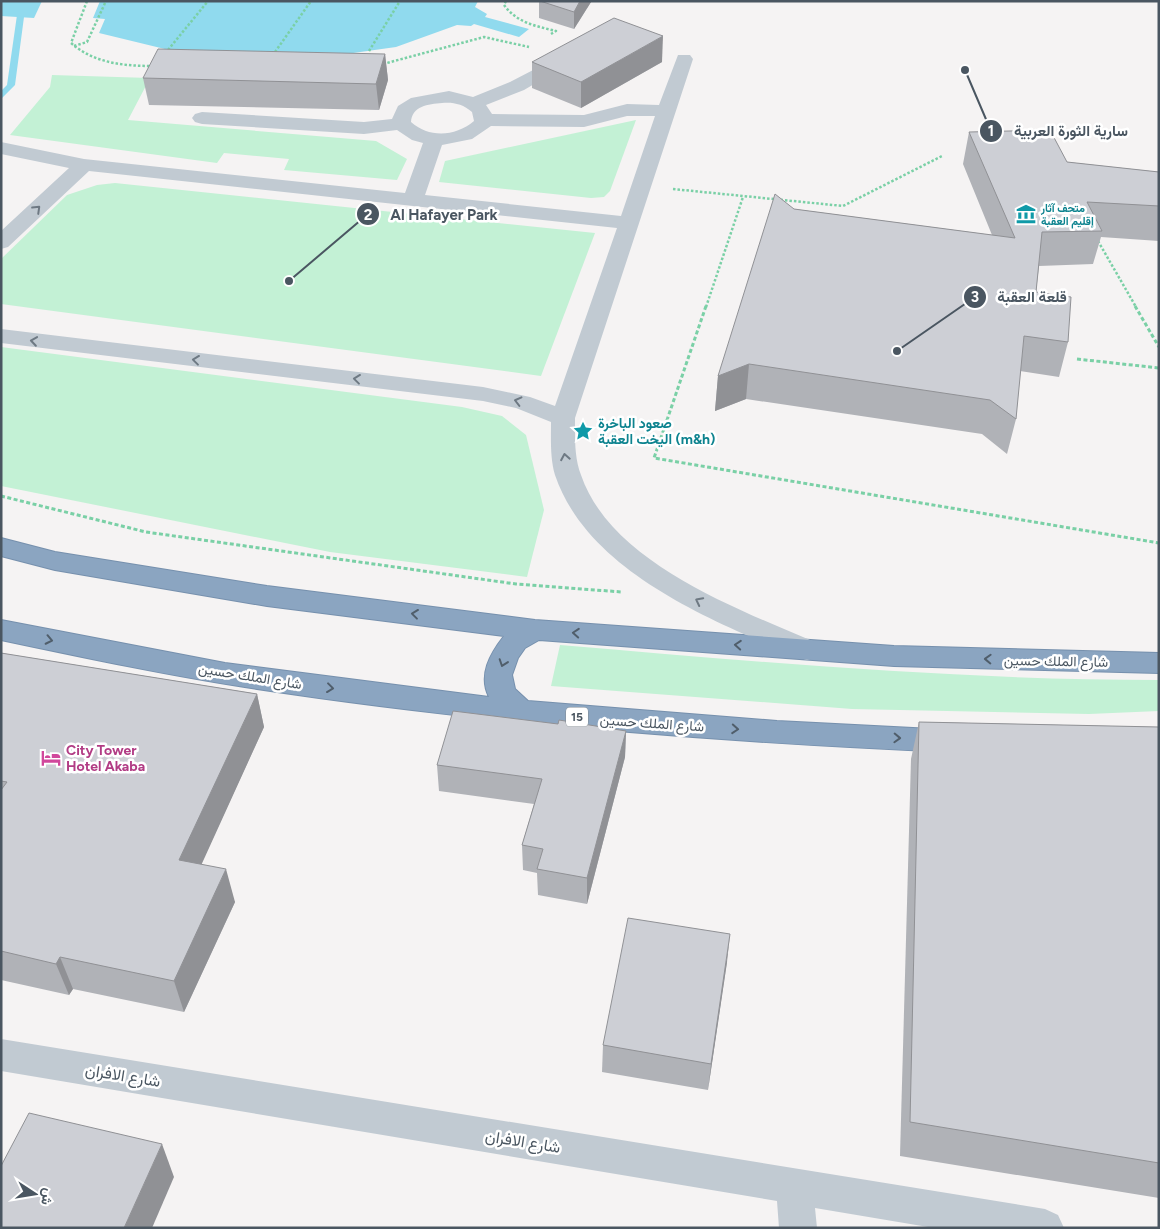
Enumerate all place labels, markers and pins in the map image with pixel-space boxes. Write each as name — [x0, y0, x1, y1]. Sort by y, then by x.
callout: سارية الثورة العربية — [979, 116, 1138, 146]
callout: Al Hafayer Park — [355, 199, 508, 229]
place label: متحف آثار إقليم العقبة — [1040, 202, 1094, 229]
museum icon: متحف آثار إقليم العقبة — [1015, 203, 1037, 225]
callout: قلعة العقبة — [963, 282, 1077, 312]
place label: صعود الباخرة اليخت العقبة (m&h) — [598, 415, 715, 448]
place icon: صعود الباخرة اليخت العقبة (m&h) — [572, 420, 594, 442]
place label: City Tower Hotel Akaba — [66, 742, 145, 775]
hotel icon: City Tower Hotel Akaba — [40, 747, 62, 769]

